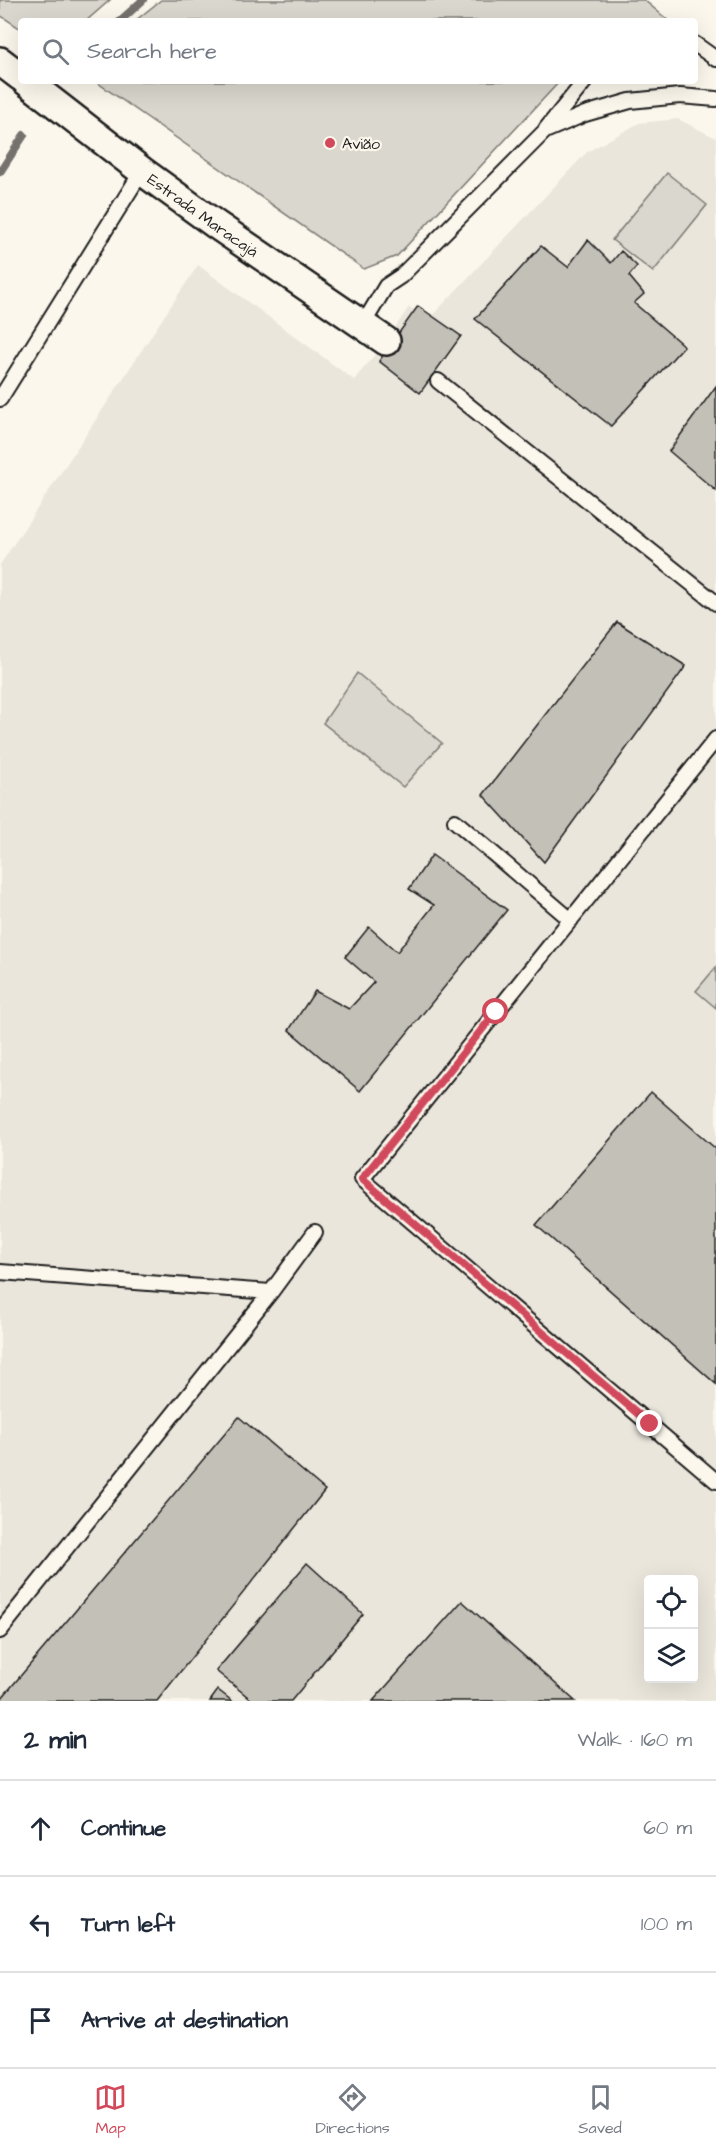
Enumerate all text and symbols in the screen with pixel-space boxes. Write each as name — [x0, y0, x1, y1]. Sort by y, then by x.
search box — [18, 18, 698, 84]
icon: search — [39, 35, 72, 68]
text: Search here — [87, 36, 217, 67]
place label: Avião — [342, 133, 380, 155]
marker: Avião — [323, 136, 337, 150]
street label: Estrada Maracajá — [143, 169, 262, 262]
route start — [482, 998, 508, 1024]
route end — [636, 1410, 662, 1436]
map controls — [644, 1575, 698, 1683]
button: locate — [644, 1575, 698, 1629]
button: layers — [644, 1629, 698, 1683]
text: 2 min — [24, 1722, 86, 1758]
text: Walk · 160 m — [577, 1726, 692, 1754]
icon: ahead — [24, 1812, 57, 1845]
text: Continue — [81, 1813, 166, 1844]
text: 60 m — [643, 1814, 692, 1842]
icon: left — [24, 1908, 57, 1941]
text: Turn left — [81, 1909, 175, 1940]
text: 100 m — [641, 1910, 692, 1938]
icon: arrive — [24, 2004, 57, 2037]
text: Arrive at destination — [81, 2005, 288, 2036]
tab: Map — [94, 2081, 127, 2139]
tab: Directions — [316, 2081, 390, 2139]
tab: Saved — [578, 2081, 622, 2139]

